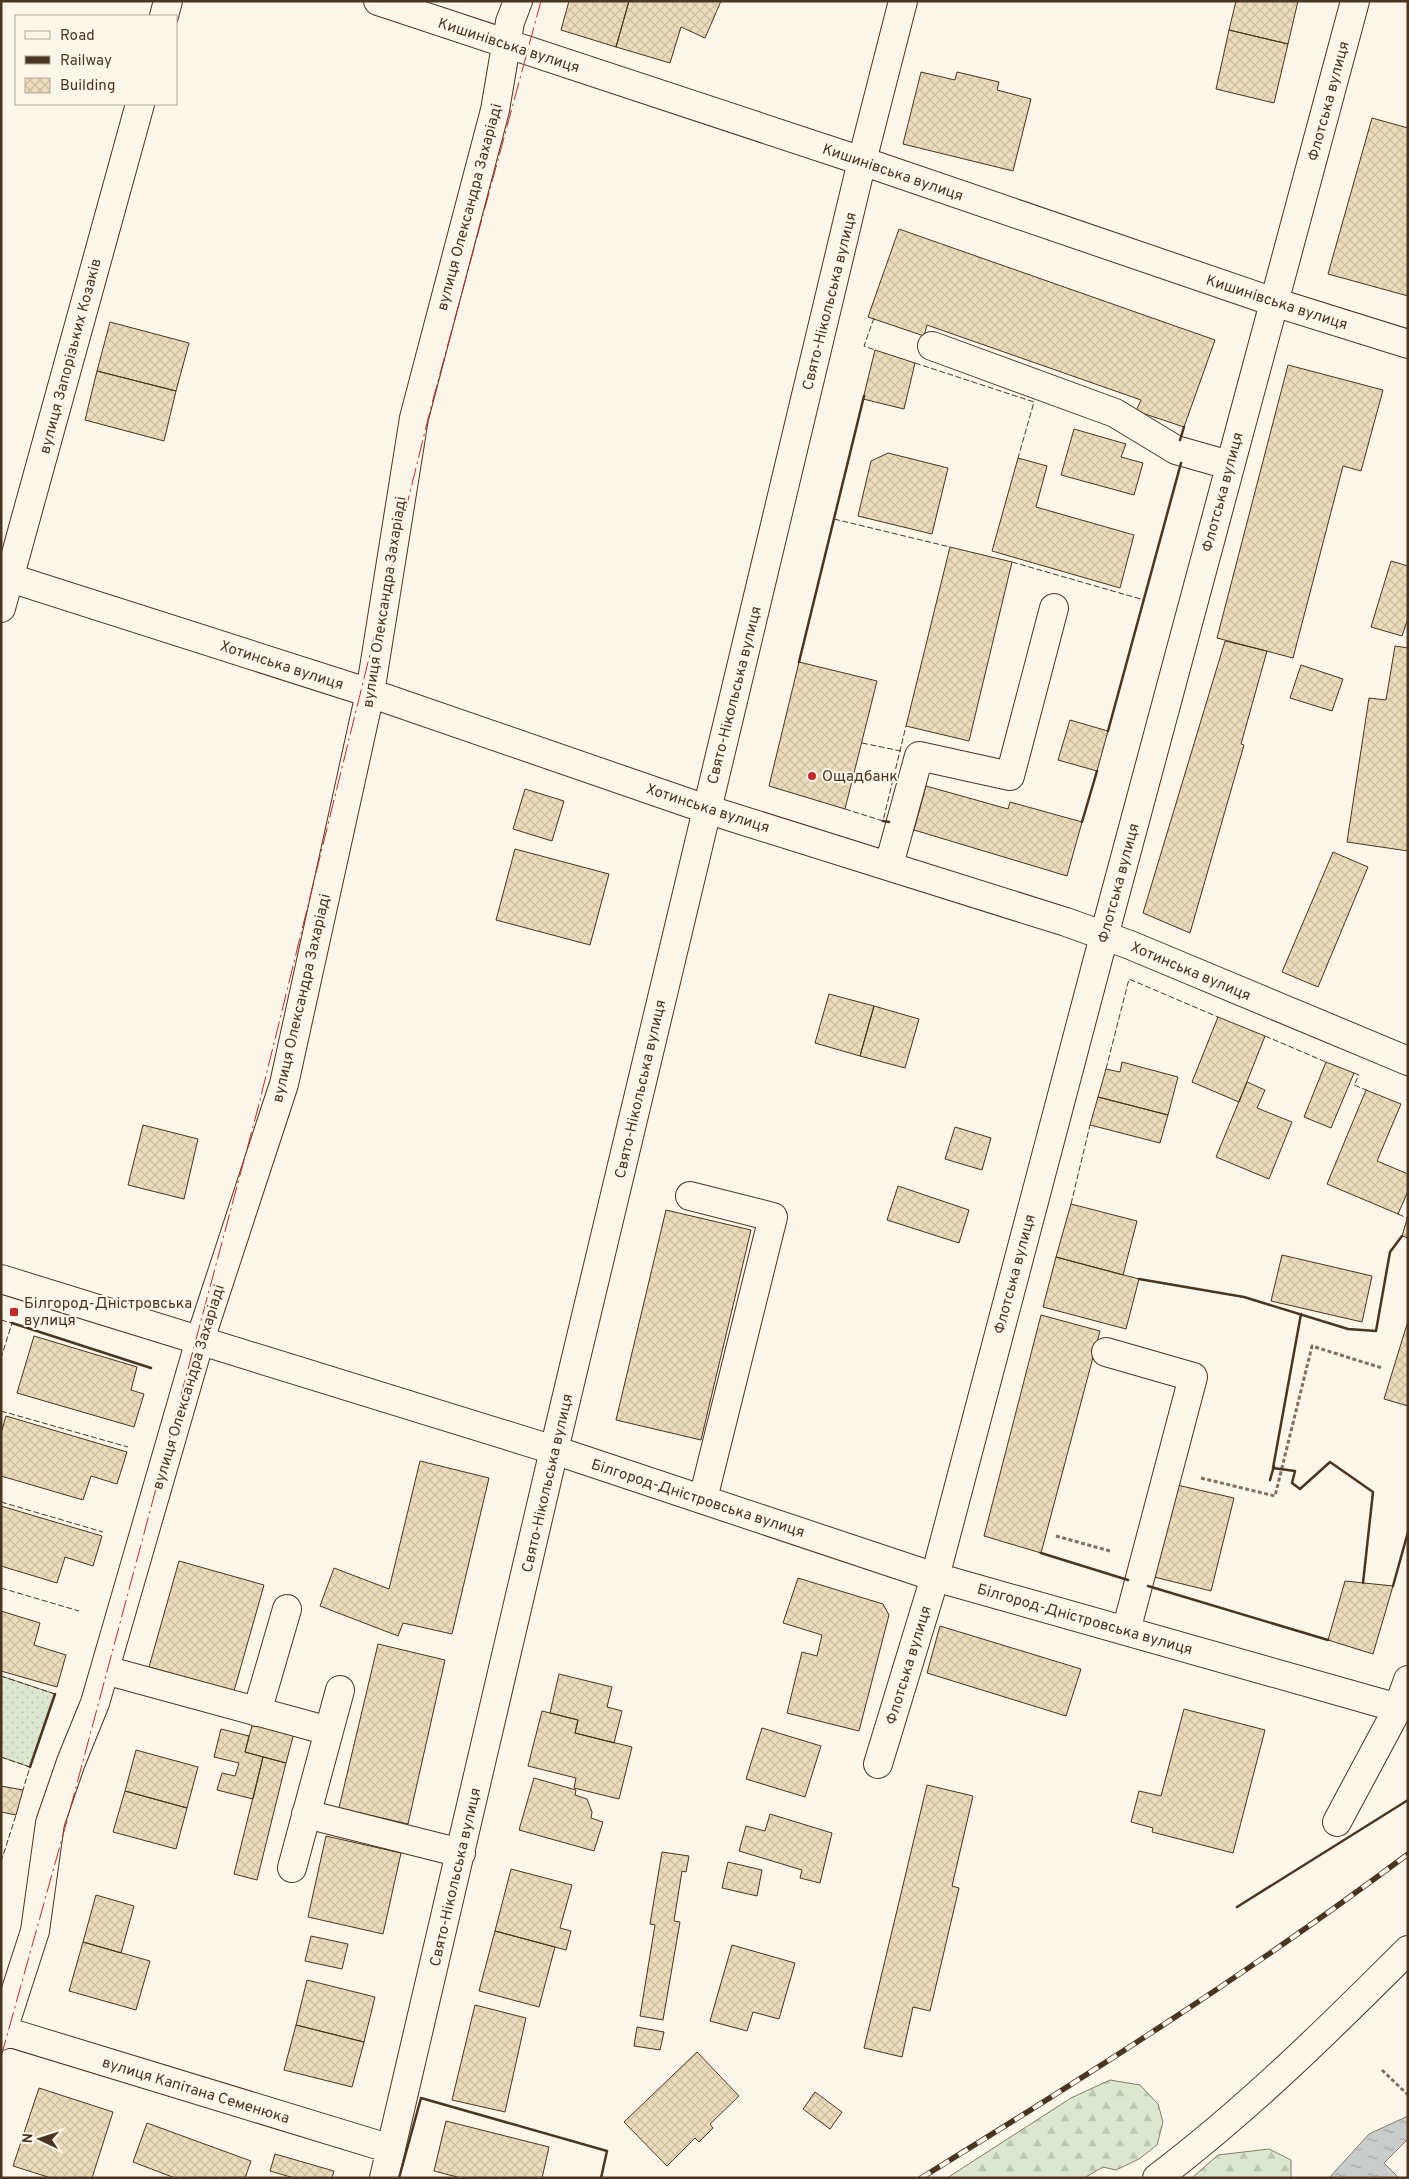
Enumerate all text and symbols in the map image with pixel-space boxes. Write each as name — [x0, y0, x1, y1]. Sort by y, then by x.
legend — [15, 15, 178, 105]
street label: Кишинівська вулиця — [435, 15, 582, 78]
text: Road — [60, 27, 95, 46]
street label: Флотська вулиця — [1304, 39, 1355, 163]
text: Railway — [60, 52, 112, 71]
text: Building — [60, 77, 115, 96]
street label: вулиця Олександра Захаріаді — [434, 102, 507, 313]
street label: Кишинівська вулиця — [819, 140, 966, 206]
street label: Свято-Нікольська вулиця — [799, 210, 862, 392]
street label: вулиця Запорізьких Козаків — [36, 257, 107, 456]
street label: Кишинівська вулиця — [1203, 272, 1350, 335]
street label: Флотська вулиця — [1198, 430, 1249, 554]
street label: вулиця Олександра Захаріаді — [359, 495, 412, 709]
street label: Свято-Нікольська вулиця — [704, 604, 767, 786]
street label: Хотинська вулиця — [217, 637, 346, 695]
place label: Ощадбанк — [822, 768, 898, 787]
marker: Ощадбанк — [806, 770, 818, 782]
street label: Хотинська вулиця — [643, 780, 772, 838]
street label: Флотська вулиця — [1094, 821, 1145, 945]
street label: вулиця Олександра Захаріаді — [269, 892, 336, 1105]
street label: Хотинська вулиця — [1127, 938, 1253, 1006]
street label: Свято-Нікольська вулиця — [612, 998, 671, 1181]
street label: Флотська вулиця — [990, 1212, 1041, 1336]
street label: вулиця Олександра Захаріаді — [149, 1283, 230, 1492]
place label: Білгород-Дністровська вулиця — [24, 1295, 192, 1331]
marker: Білгород-Дністровська вулиця — [8, 1306, 20, 1318]
street label: Свято-Нікольська вулиця — [519, 1392, 578, 1575]
street label: Білгород-Дністровська вулиця — [588, 1456, 807, 1543]
street label: Білгород-Дністровська вулиця — [975, 1581, 1195, 1660]
street label: Флотська вулиця — [882, 1604, 937, 1727]
street label: Свято-Нікольська вулиця — [427, 1786, 486, 1969]
street label: вулиця Капітана Семенюка — [100, 2054, 292, 2129]
north arrow — [15, 2114, 65, 2164]
text: N — [20, 2133, 37, 2144]

